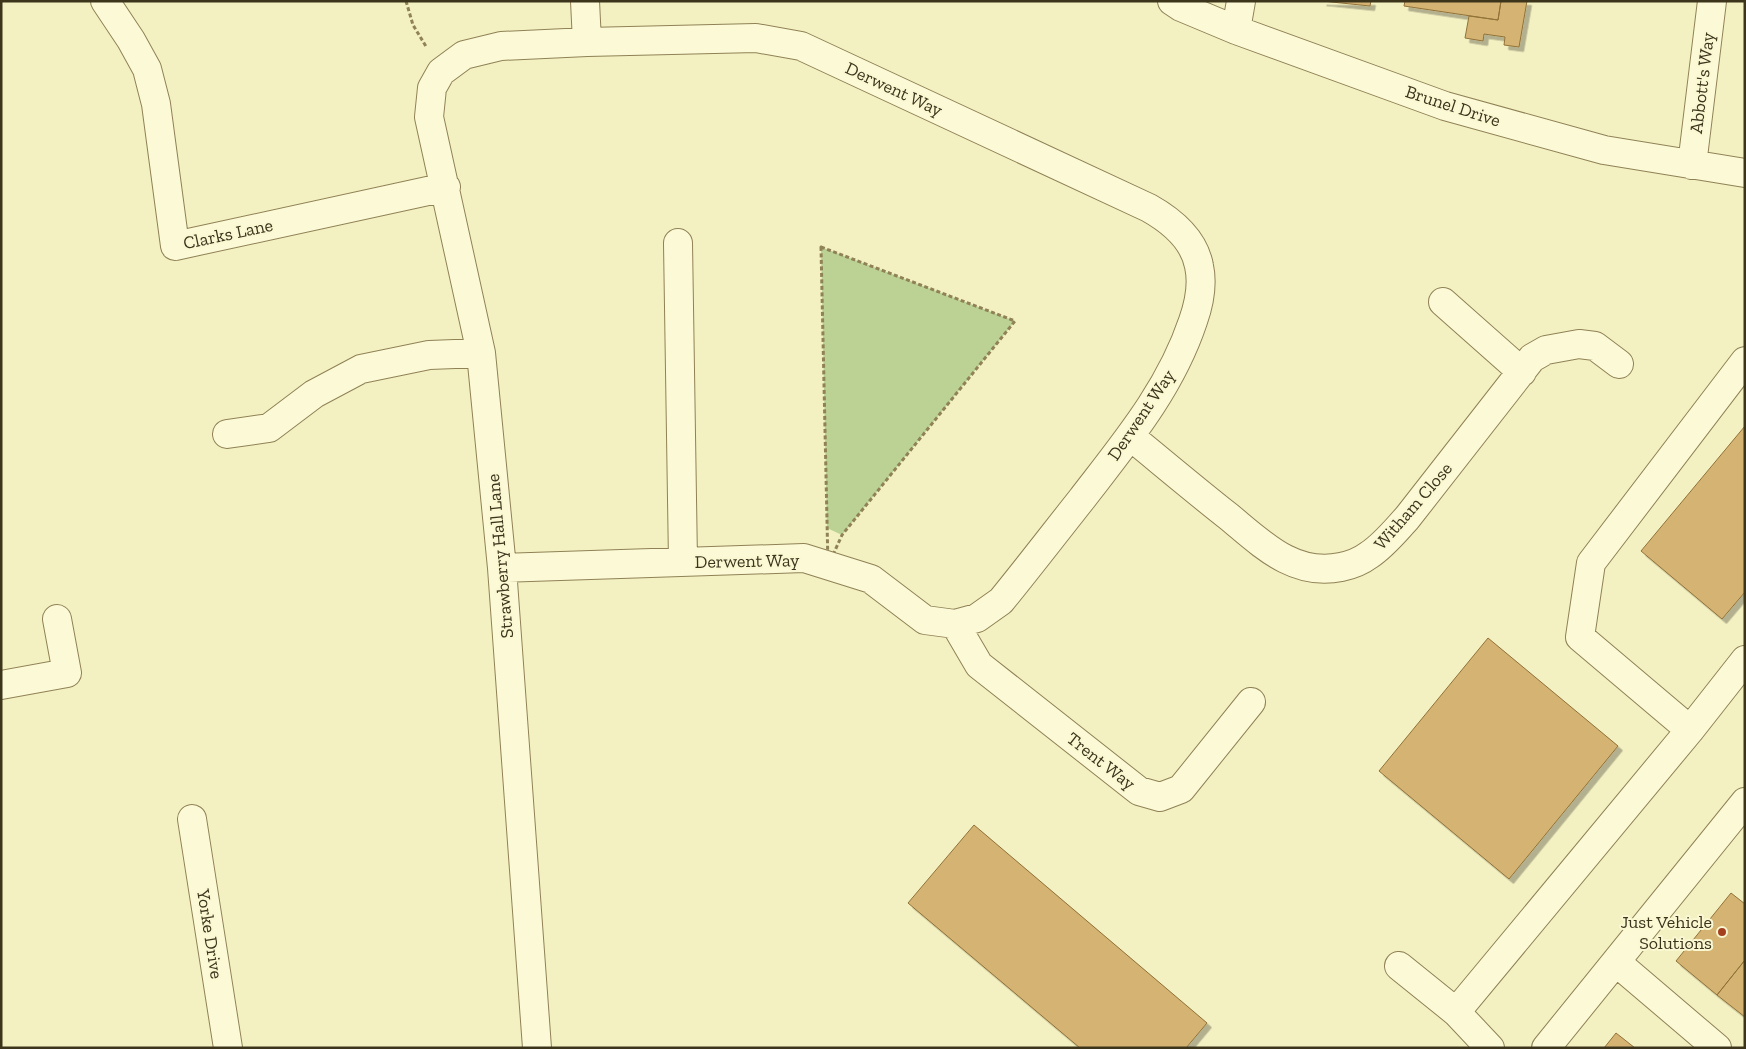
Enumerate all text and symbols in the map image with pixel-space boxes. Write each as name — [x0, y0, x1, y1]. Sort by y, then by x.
street label: Abbott's Way — [1685, 30, 1719, 135]
street label: Derwent Way — [842, 57, 947, 121]
street label: Brunel Drive — [1403, 80, 1503, 132]
street label: Clarks Lane — [181, 214, 275, 254]
street label: Derwent Way — [1103, 365, 1180, 465]
street label: Witham Close — [1369, 458, 1457, 554]
street label: Strawberry Hall Lane — [482, 473, 518, 639]
street label: Derwent Way — [694, 549, 800, 573]
street label: Trent Way — [1062, 727, 1140, 795]
street label: Yorke Drive — [192, 887, 228, 980]
place label: Just Vehicle Solutions — [1620, 911, 1712, 954]
marker: Just Vehicle Solutions — [1716, 926, 1728, 938]

